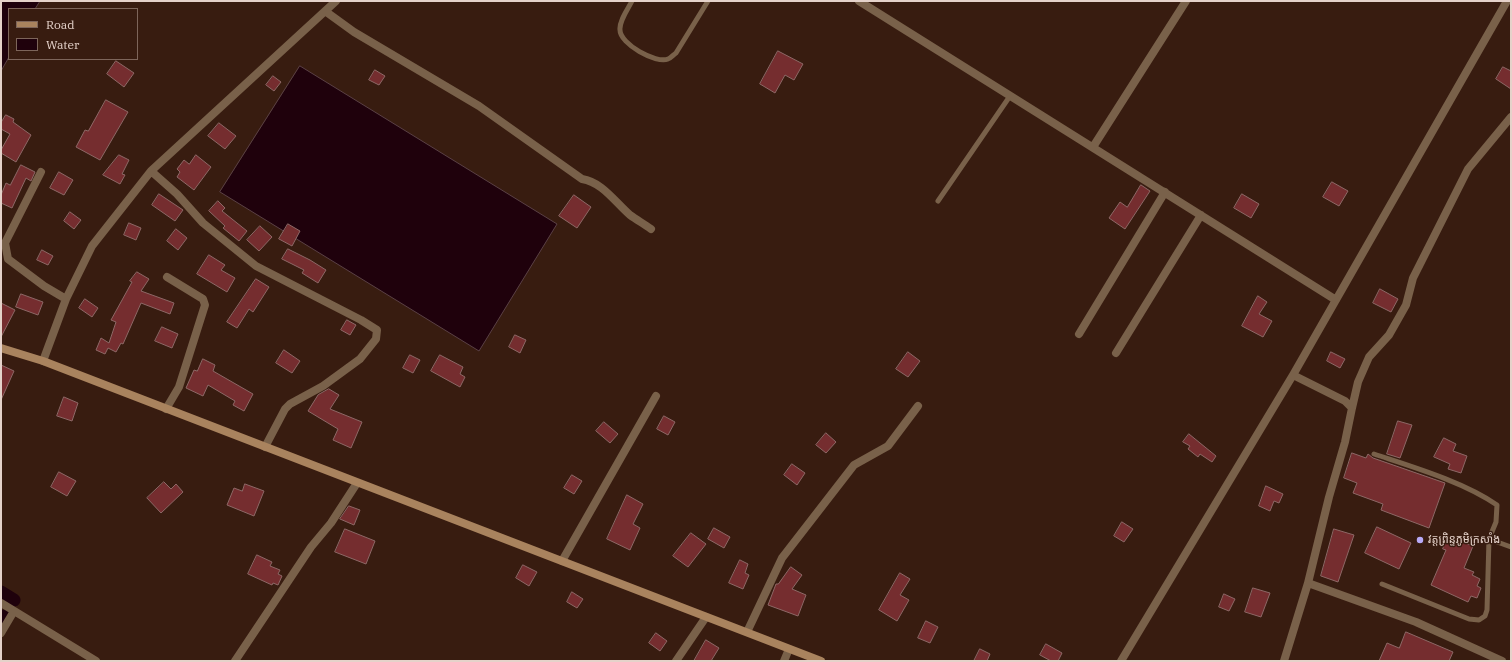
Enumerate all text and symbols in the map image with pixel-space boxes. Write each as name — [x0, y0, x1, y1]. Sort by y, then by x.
legend — [8, 8, 138, 60]
text: Road — [46, 17, 75, 32]
text: Water — [46, 37, 79, 52]
place label: វត្តព្រិន្ទភូមិក្រសាំង — [1428, 533, 1500, 547]
marker: វត្តព្រិន្ទភូមិក្រសាំង — [1415, 535, 1425, 545]

